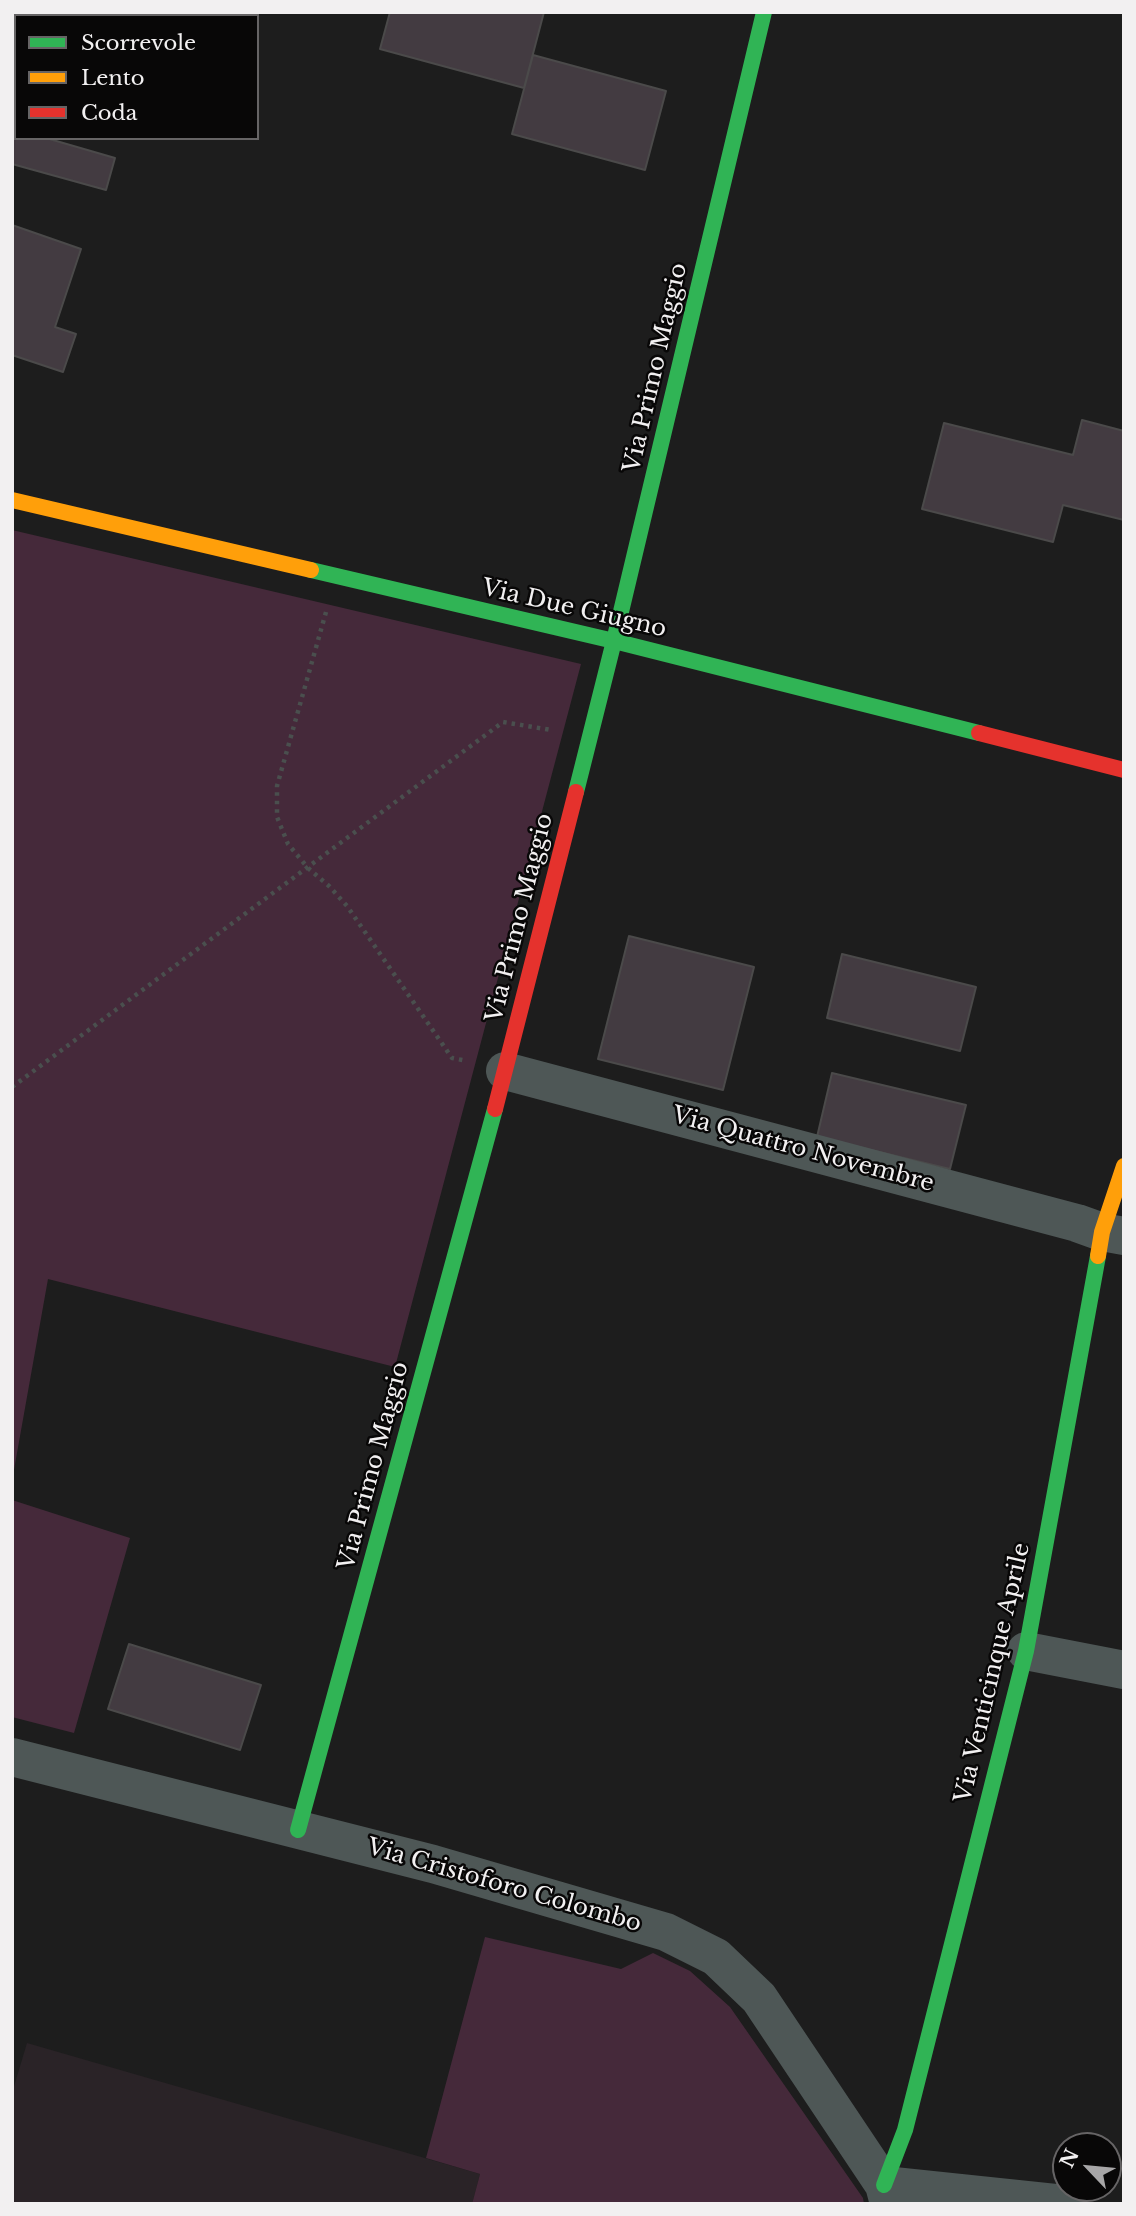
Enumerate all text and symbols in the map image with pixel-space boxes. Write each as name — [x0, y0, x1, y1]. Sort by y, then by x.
legend — [14, 14, 259, 140]
text: Scorrevole — [81, 30, 196, 56]
text: Lento — [81, 65, 144, 91]
text: Coda — [81, 100, 137, 126]
street label: Via Primo Maggio — [618, 261, 694, 475]
street label: Via Due Giugno — [479, 574, 669, 644]
street label: Via Primo Maggio — [481, 811, 559, 1025]
street label: Via Quattro Novembre — [669, 1102, 937, 1198]
street label: Via Primo Maggio — [333, 1359, 415, 1573]
street label: Via Venticinque Aprile — [950, 1540, 1036, 1806]
street label: Via Cristoforo Colombo — [364, 1834, 644, 1938]
north arrow — [1052, 2132, 1122, 2202]
text: N — [1055, 2145, 1084, 2172]

